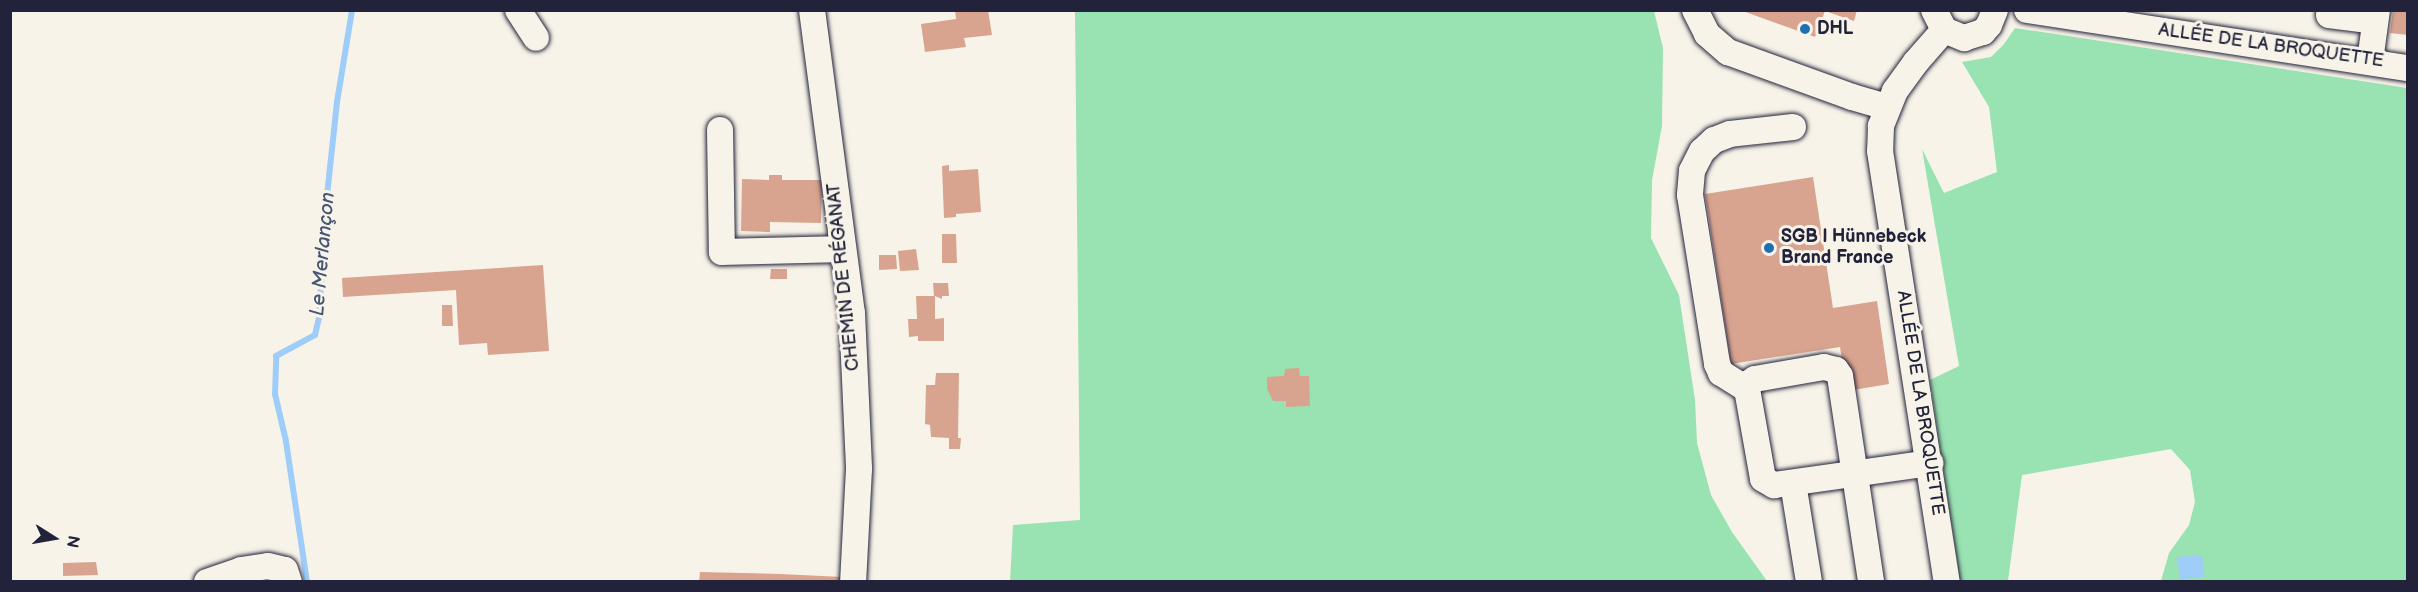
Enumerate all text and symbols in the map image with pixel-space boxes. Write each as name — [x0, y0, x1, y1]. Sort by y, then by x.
place label: DHL — [1817, 18, 1853, 40]
street label: ALLÉE DE LA BROQUETTE — [2157, 19, 2385, 73]
marker: DHL — [1798, 22, 1812, 36]
street label: CHEMIN DE RÉGANAT — [823, 182, 865, 372]
water label: Le Merlançon — [306, 191, 340, 317]
place label: SGB | Hünnebeck Brand France — [1781, 227, 1926, 270]
marker: SGB | Hünnebeck Brand France — [1762, 241, 1776, 255]
street label: ALLÉE DE LA BROQUETTE — [1892, 289, 1948, 517]
north arrow — [24, 508, 84, 568]
text: N — [62, 534, 83, 549]

